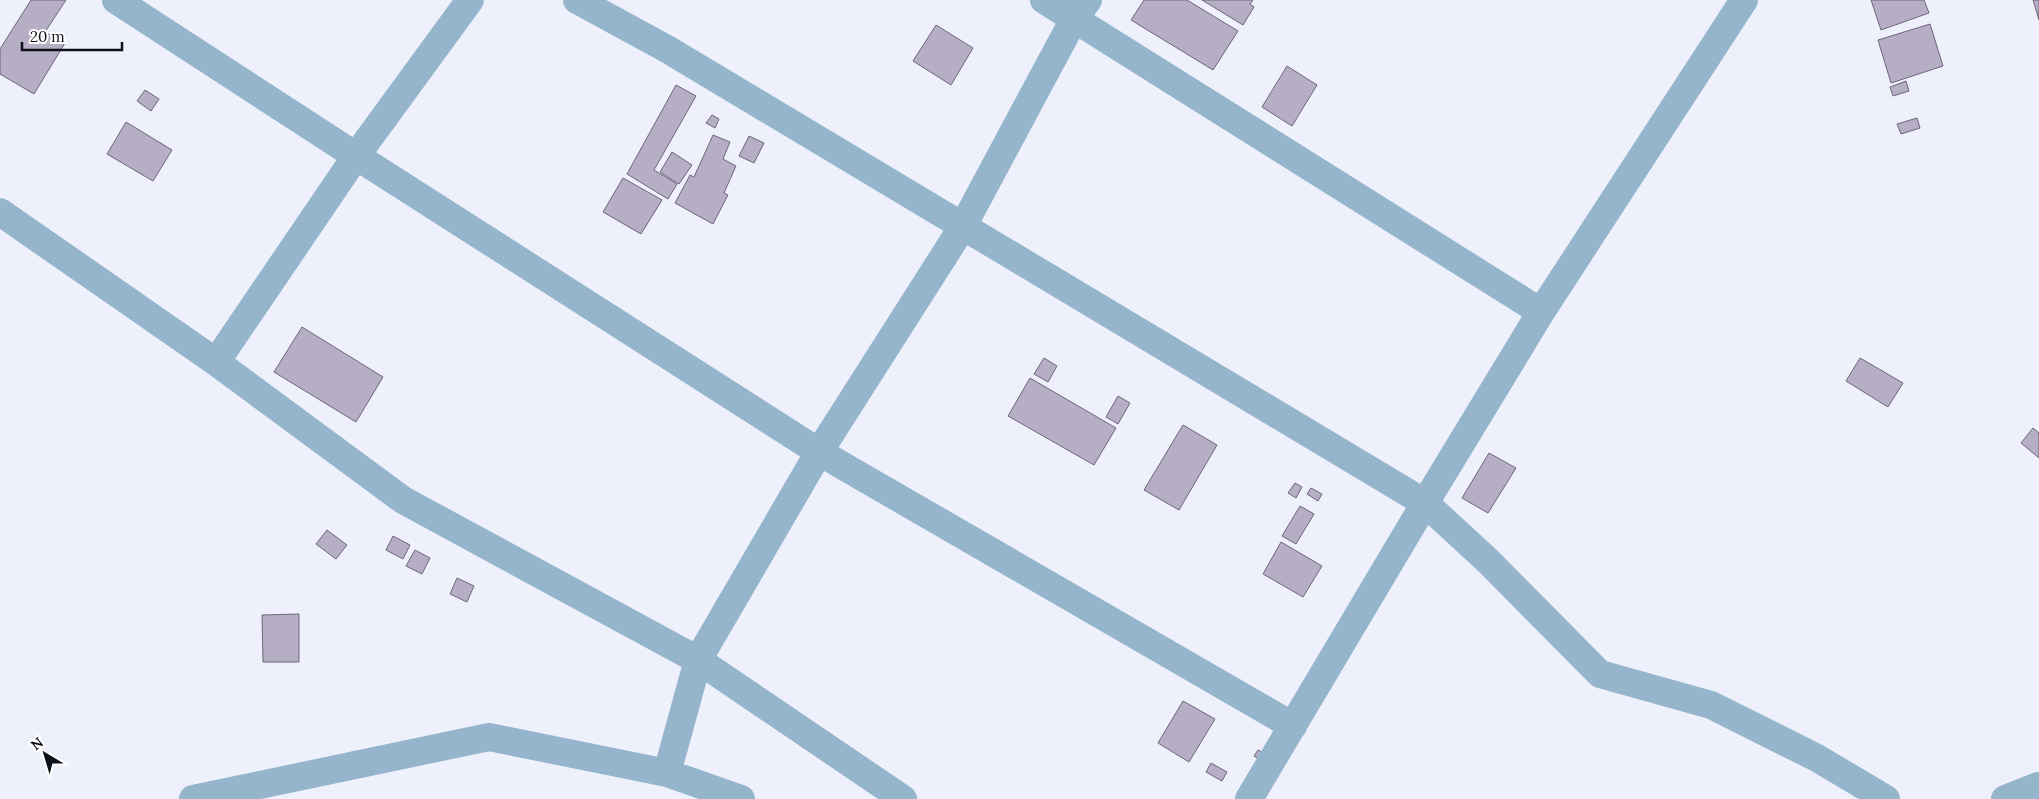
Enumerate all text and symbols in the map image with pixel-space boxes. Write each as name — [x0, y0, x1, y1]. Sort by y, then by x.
scale bar — [22, 20, 122, 52]
text: 20 m — [30, 27, 65, 46]
north arrow — [20, 729, 70, 779]
text: N — [27, 733, 47, 754]

